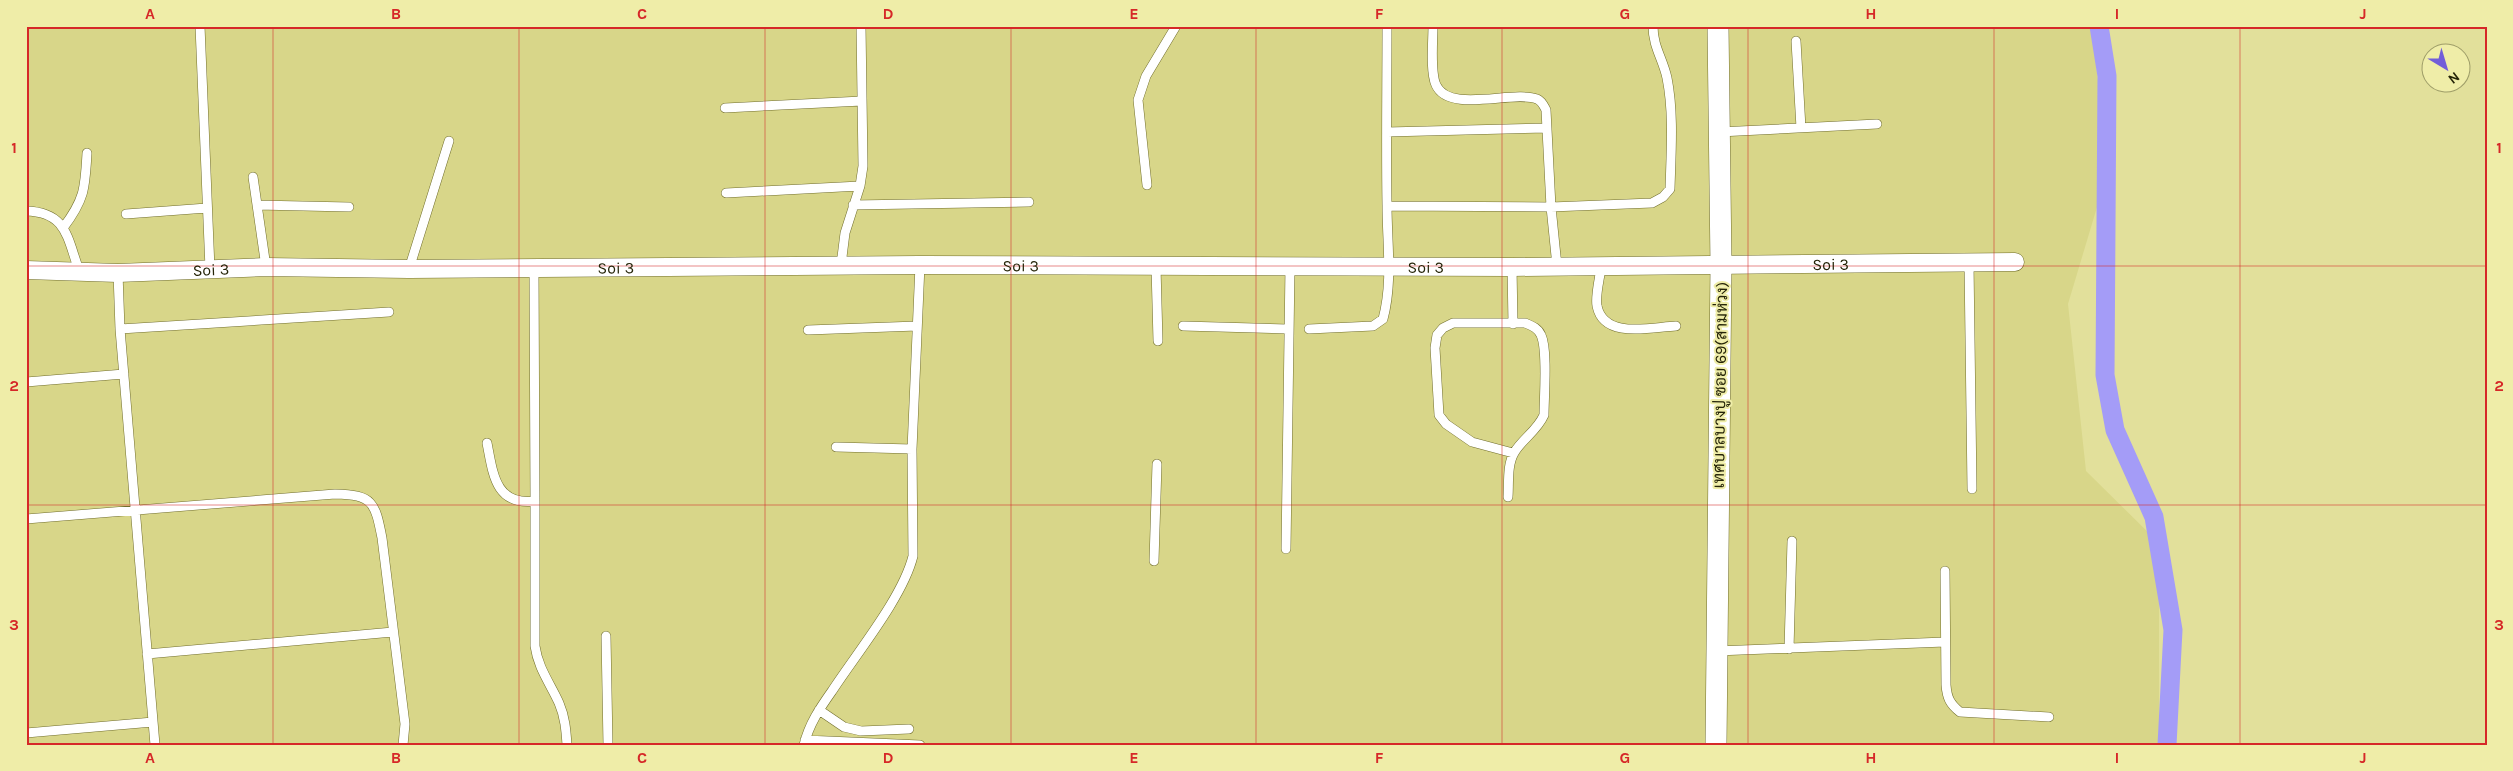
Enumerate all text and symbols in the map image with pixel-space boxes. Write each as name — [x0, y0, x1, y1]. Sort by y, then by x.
text: A — [145, 4, 155, 23]
text: B — [391, 4, 401, 23]
text: C — [637, 4, 647, 23]
text: D — [883, 4, 894, 23]
text: E — [1129, 4, 1139, 23]
text: F — [1375, 4, 1384, 23]
text: G — [1620, 4, 1630, 23]
text: H — [1865, 4, 1877, 23]
text: I — [2115, 4, 2119, 23]
text: J — [2359, 4, 2367, 23]
north arrow — [2420, 42, 2470, 92]
text: N — [2445, 68, 2463, 88]
text: 1 — [11, 138, 17, 157]
text: 1 — [2496, 138, 2502, 157]
street label: Soi 3 — [1812, 254, 1849, 274]
street label: Soi 3 — [1003, 256, 1039, 275]
street label: Soi 3 — [1408, 257, 1444, 276]
street label: Soi 3 — [598, 258, 634, 277]
street label: Soi 3 — [192, 259, 229, 279]
street label: เทศบาลบางปู ซอย 69(สามห่วง) — [1708, 282, 1733, 488]
text: 2 — [9, 376, 19, 395]
text: 2 — [2494, 376, 2504, 395]
text: 3 — [9, 615, 19, 634]
text: 3 — [2494, 615, 2504, 634]
text: A — [145, 748, 155, 767]
text: B — [391, 748, 401, 767]
text: C — [637, 748, 647, 767]
text: D — [883, 748, 894, 767]
text: E — [1129, 748, 1139, 767]
text: F — [1375, 748, 1384, 767]
text: G — [1620, 748, 1630, 767]
text: H — [1865, 748, 1877, 767]
text: I — [2115, 748, 2119, 767]
text: J — [2359, 748, 2367, 767]

